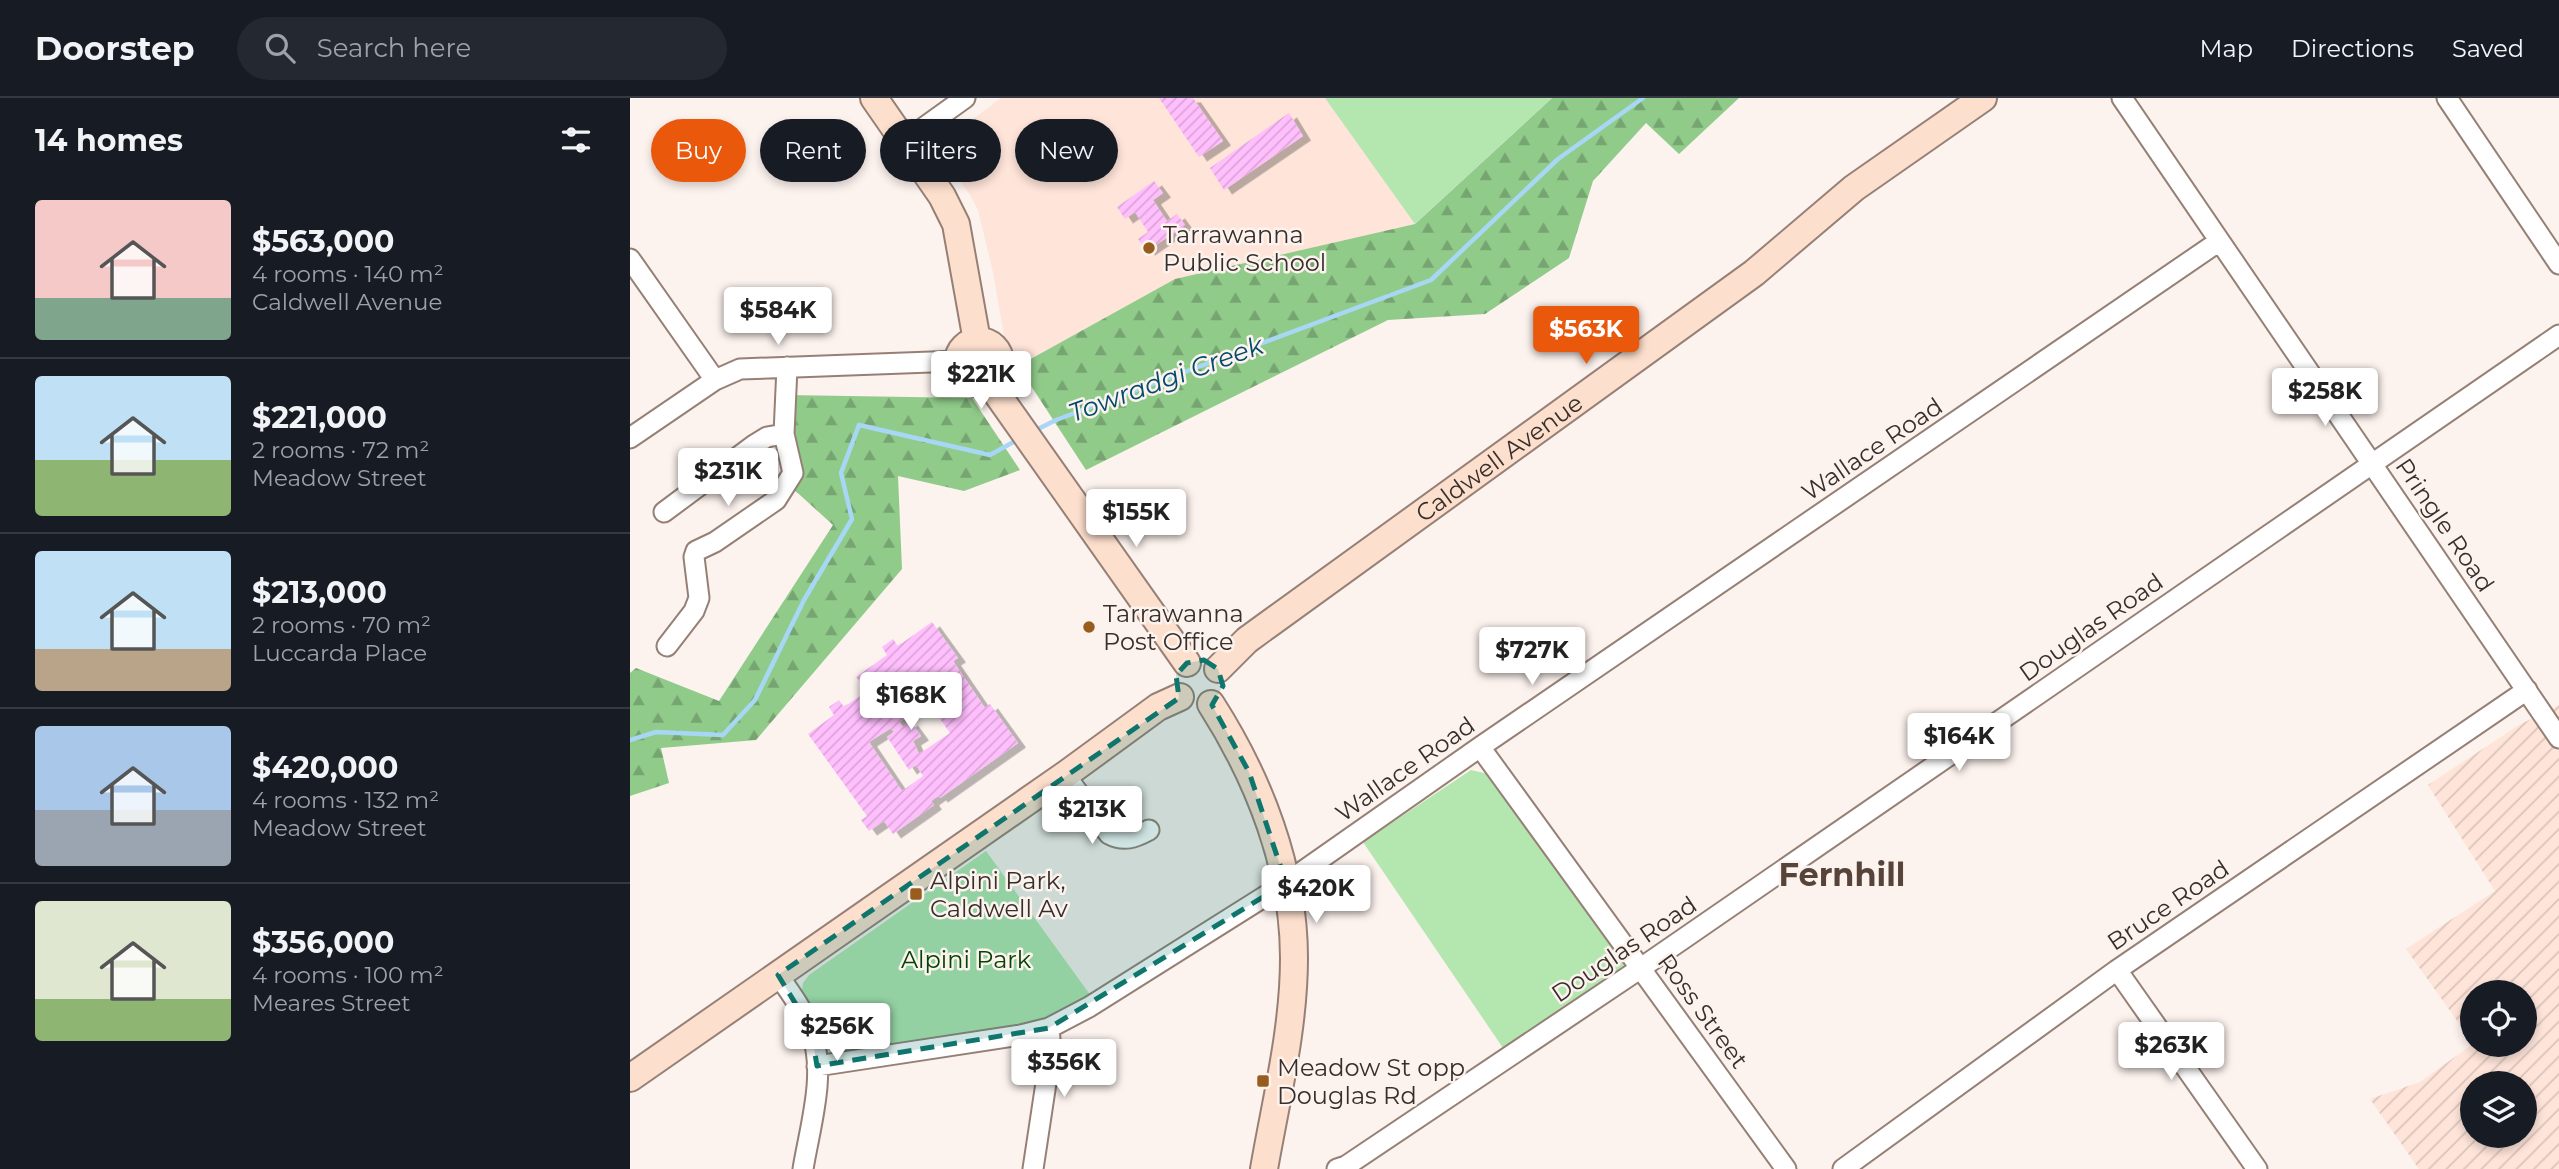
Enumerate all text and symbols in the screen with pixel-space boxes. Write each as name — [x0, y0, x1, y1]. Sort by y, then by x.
search box — [237, 17, 727, 80]
text: Doorstep — [35, 28, 195, 68]
icon: search — [261, 29, 299, 67]
text: Search here — [317, 32, 471, 64]
text: Map — [2200, 34, 2253, 63]
text: Directions — [2291, 34, 2414, 63]
text: Saved — [2452, 34, 2524, 63]
chip: Buy — [651, 119, 746, 182]
chip: Rent — [760, 119, 866, 182]
chip: Filters — [880, 119, 1001, 182]
chip: New — [1015, 119, 1118, 182]
icon: filters — [557, 121, 595, 159]
text: 14 homes — [35, 122, 183, 159]
place label: Tarrawanna Public School — [1163, 220, 1326, 277]
text: $563,000 — [252, 223, 394, 260]
icon: home — [91, 228, 175, 312]
marker: Tarrawanna Public School — [1141, 240, 1157, 256]
text: 4 rooms · 140 m² — [252, 260, 444, 288]
text: Caldwell Avenue — [252, 288, 442, 316]
pin: $584K — [729, 288, 827, 347]
text: $584K — [740, 296, 816, 324]
pin: $563K — [1537, 306, 1635, 366]
text: $563K — [1549, 315, 1623, 343]
water label: Towradgi Creek — [1064, 328, 1269, 429]
pin: $221K — [932, 352, 1030, 411]
text: $221K — [947, 360, 1015, 388]
pin: $258K — [2276, 368, 2374, 428]
text: $258K — [2288, 377, 2362, 405]
street label: Caldwell Avenue — [1410, 388, 1588, 528]
street label: Wallace Road — [1796, 391, 1948, 507]
text: $221,000 — [252, 399, 387, 436]
icon: home — [91, 404, 175, 488]
text: 2 rooms · 72 m² — [252, 436, 429, 464]
pin: $231K — [679, 448, 777, 508]
street label: Pringle Road — [2390, 453, 2500, 597]
text: $231K — [694, 457, 762, 485]
text: Meadow Street — [252, 464, 427, 492]
pin: $155K — [1087, 490, 1185, 549]
text: $155K — [1102, 498, 1170, 526]
street label: Douglas Road — [2014, 567, 2168, 687]
text: $213,000 — [252, 574, 387, 611]
icon: home — [91, 579, 175, 663]
place label: Tarrawanna Post Office — [1103, 599, 1244, 656]
text: 2 rooms · 70 m² — [252, 611, 431, 639]
marker: Tarrawanna Post Office — [1081, 619, 1097, 635]
pin: $727K — [1483, 628, 1581, 687]
text: $727K — [1495, 636, 1569, 664]
text: Luccarda Place — [252, 639, 427, 667]
pin: $168K — [862, 672, 960, 732]
text: $168K — [876, 681, 946, 709]
street label: Wallace Road — [1330, 710, 1480, 828]
pin: $164K — [1910, 714, 2008, 773]
text: $164K — [1924, 722, 1994, 750]
text: $420,000 — [252, 749, 398, 786]
icon: home — [91, 754, 175, 838]
text: 4 rooms · 132 m² — [252, 786, 439, 814]
pin: $213K — [1043, 786, 1141, 846]
text: $213K — [1058, 795, 1126, 823]
text: Meadow Street — [252, 814, 427, 842]
street label: Bruce Road — [2102, 854, 2234, 956]
district label: Fernhill — [1778, 855, 1906, 894]
place label: Alpini Park, Caldwell Av — [930, 866, 1068, 923]
pin: $420K — [1267, 866, 1365, 925]
text: $420K — [1278, 874, 1354, 902]
marker: Alpini Park, Caldwell Av — [908, 886, 924, 902]
street label: Douglas Road — [1546, 890, 1702, 1008]
text: $356,000 — [252, 924, 394, 961]
icon: home — [91, 929, 175, 1013]
park label: Alpini Park — [901, 945, 1032, 974]
street label: Ross Street — [1652, 948, 1754, 1074]
text: 4 rooms · 100 m² — [252, 961, 444, 989]
map controls — [2460, 980, 2537, 1148]
button: locate — [2460, 980, 2537, 1057]
text: Meares Street — [252, 989, 411, 1017]
pin: $256K — [788, 1004, 886, 1063]
text: $256K — [800, 1012, 874, 1040]
pin: $263K — [2122, 1023, 2220, 1082]
text: $263K — [2134, 1031, 2208, 1059]
pin: $356K — [1015, 1040, 1113, 1099]
text: $356K — [1027, 1048, 1101, 1076]
place label: Meadow St opp Douglas Rd — [1277, 1053, 1465, 1110]
button: layers — [2460, 1071, 2537, 1148]
marker: Meadow St opp Douglas Rd — [1255, 1073, 1271, 1089]

